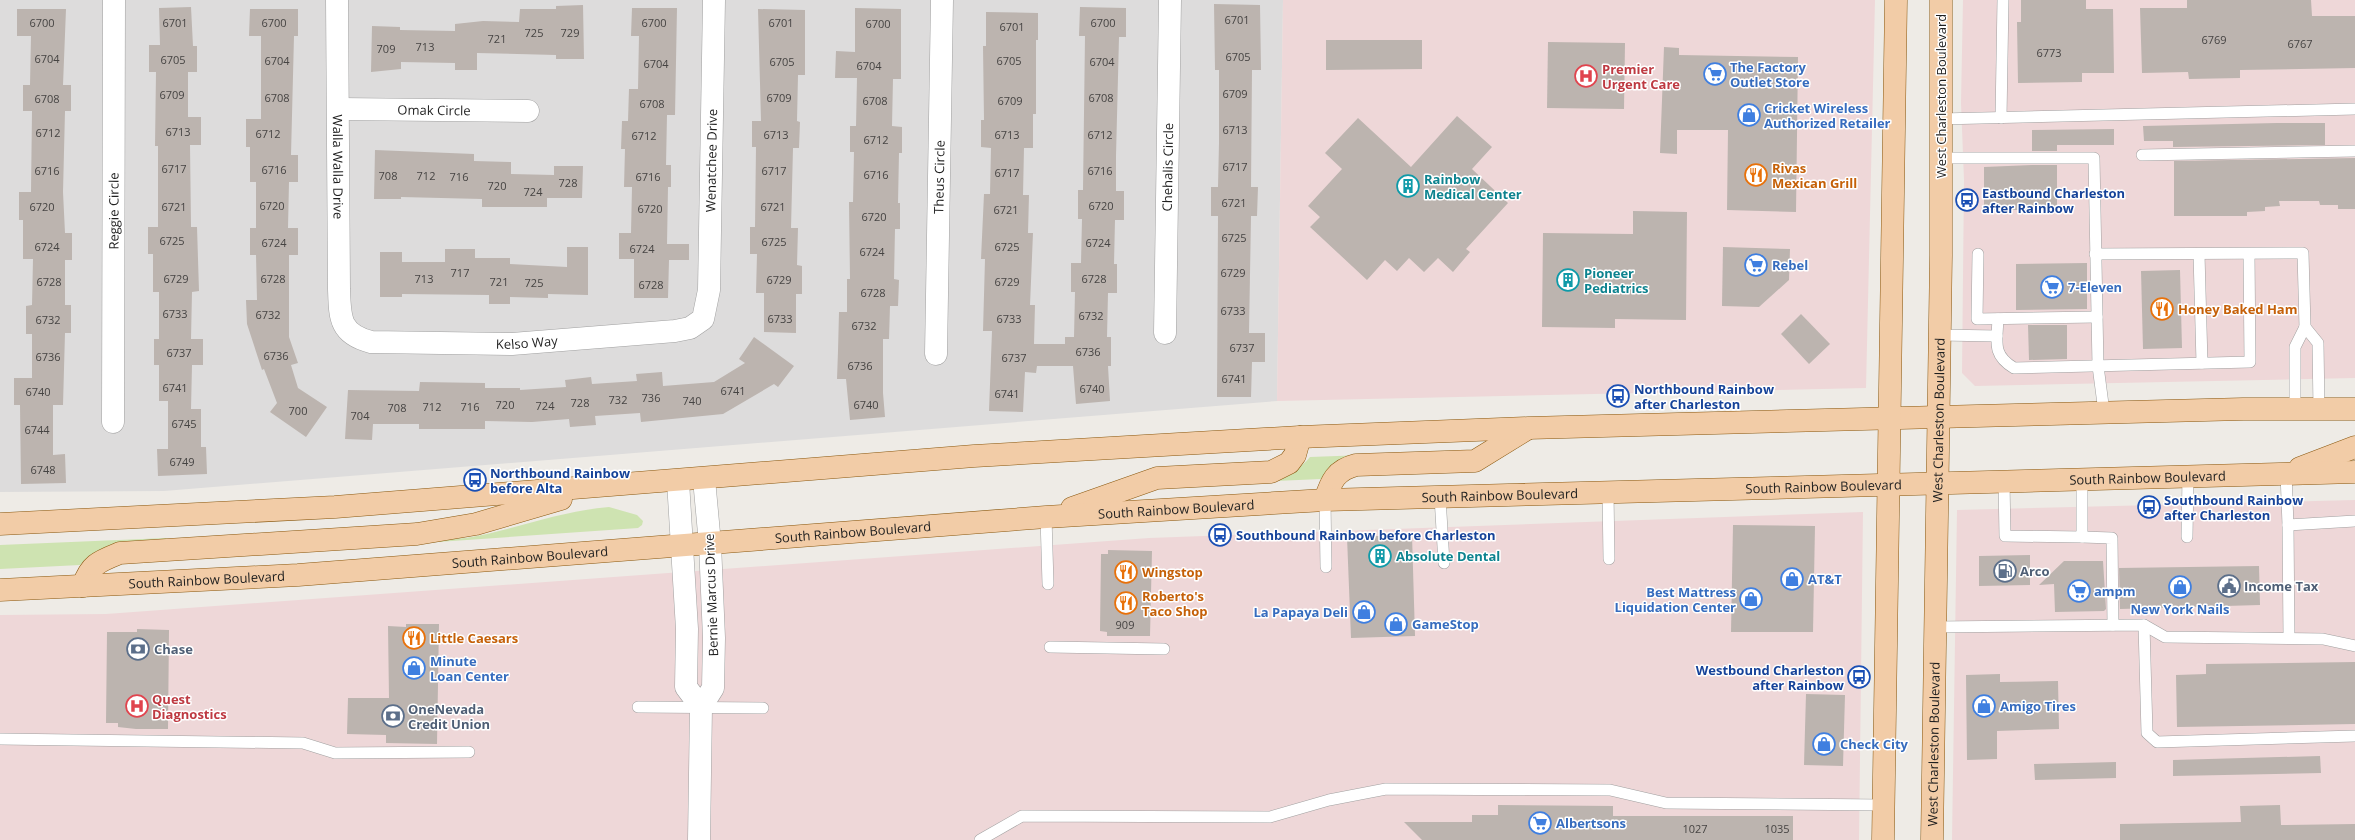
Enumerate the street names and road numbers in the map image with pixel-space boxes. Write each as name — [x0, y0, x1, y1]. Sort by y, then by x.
street label: West Charleston Boulevard — [1932, 14, 1950, 178]
street label: Omak Circle — [397, 101, 471, 119]
street label: Wenatchee Drive — [701, 109, 721, 212]
street label: Walla Walla Drive — [329, 115, 348, 219]
street label: Chehalis Circle — [1158, 123, 1177, 211]
street label: Theus Circle — [929, 140, 949, 214]
street label: Reggie Circle — [104, 172, 123, 250]
street label: Kelso Way — [496, 331, 559, 353]
street label: West Charleston Boulevard — [1928, 338, 1949, 503]
street label: South Rainbow Boulevard — [2069, 467, 2226, 489]
street label: South Rainbow Boulevard — [1745, 475, 1902, 498]
street label: South Rainbow Boulevard — [1421, 484, 1578, 506]
street label: South Rainbow Boulevard — [1097, 495, 1255, 523]
street label: South Rainbow Boulevard — [774, 517, 932, 547]
street label: Bernie Marcus Drive — [700, 533, 722, 657]
street label: South Rainbow Boulevard — [451, 542, 609, 572]
street label: South Rainbow Boulevard — [128, 567, 285, 593]
street label: West Charleston Boulevard — [1923, 661, 1944, 827]

